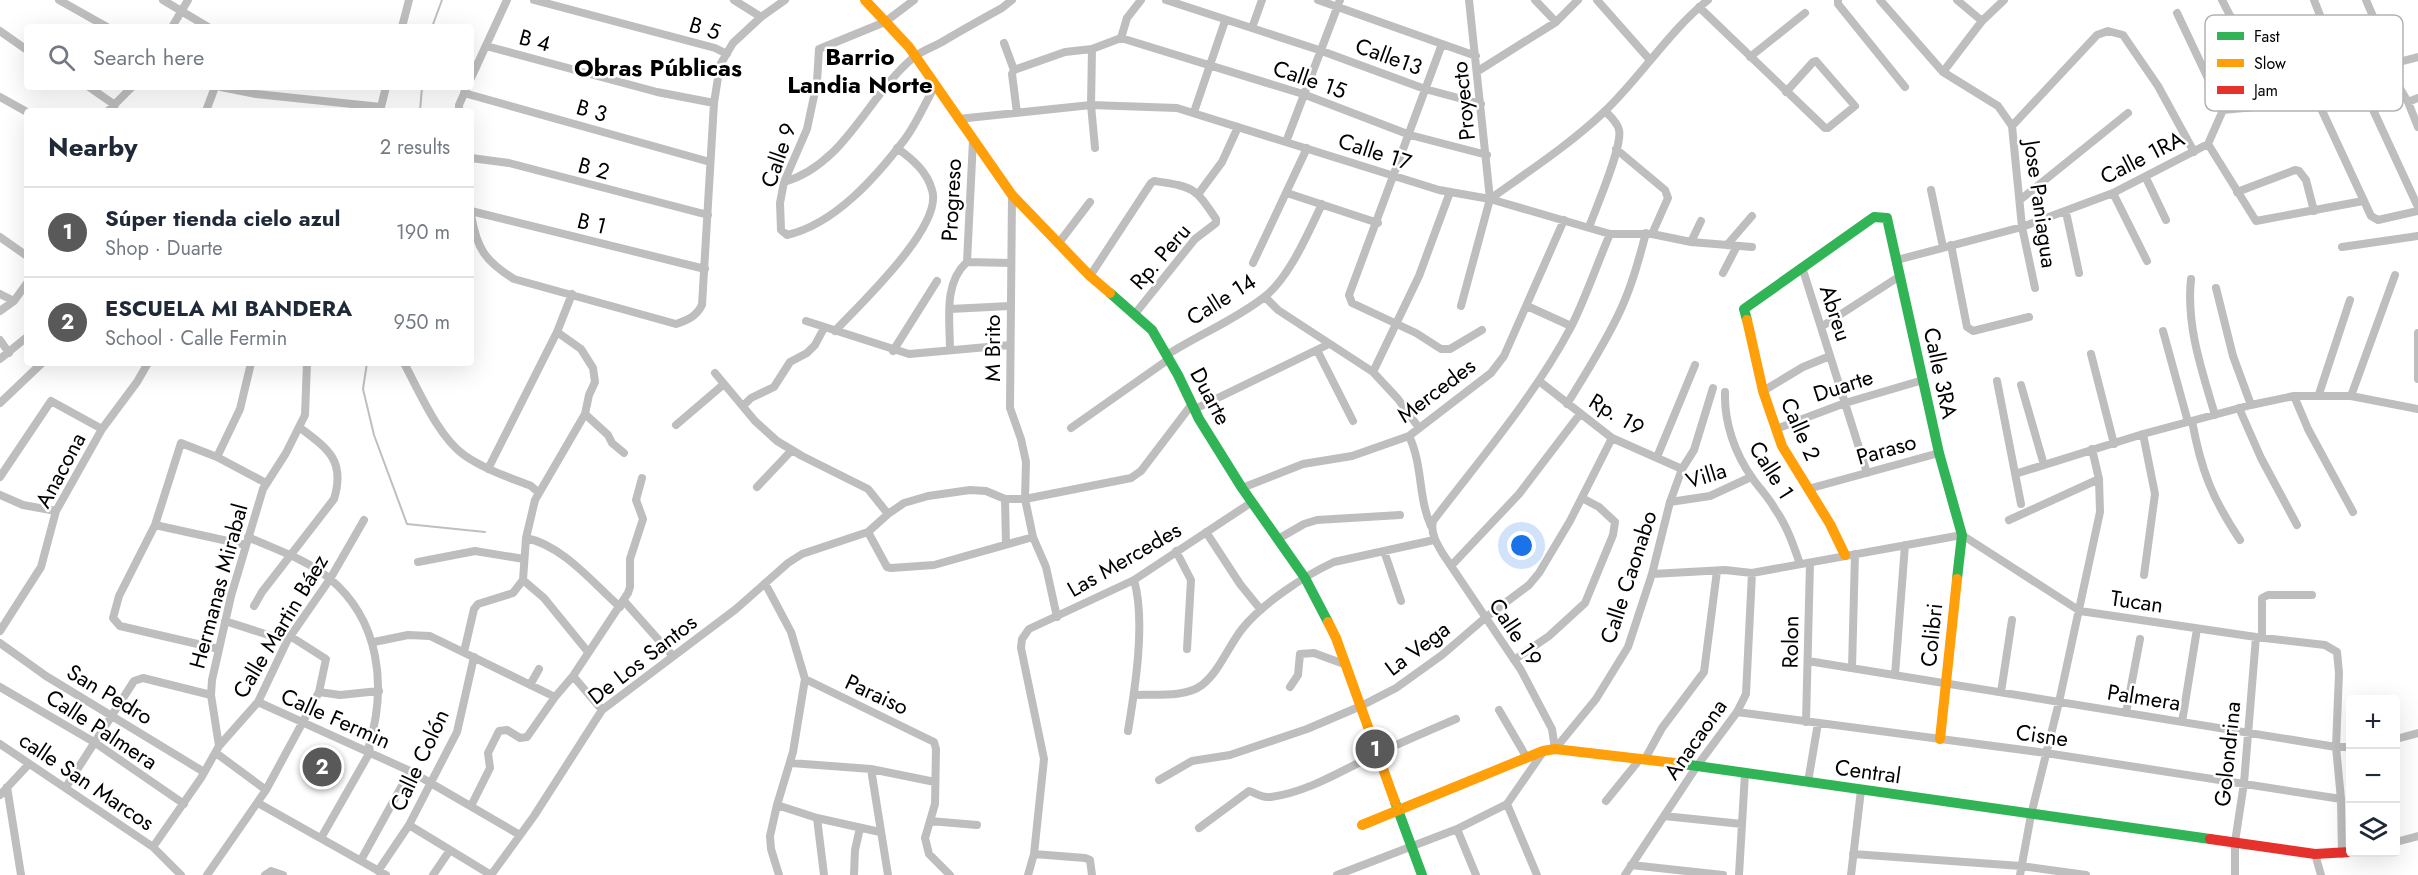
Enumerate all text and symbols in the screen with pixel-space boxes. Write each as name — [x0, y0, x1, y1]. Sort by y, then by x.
street label: B 5 — [685, 8, 725, 48]
legend — [2205, 15, 2403, 111]
street label: B 4 — [516, 20, 555, 60]
search box — [24, 24, 474, 90]
text: Fast — [2254, 25, 2280, 48]
street label: Calle13 — [1351, 29, 1427, 83]
district label: Barrio Landia Norte — [787, 39, 933, 102]
icon: search — [45, 41, 78, 74]
text: Search here — [93, 41, 204, 73]
district label: Obras Públicas — [574, 50, 742, 85]
street label: Calle 15 — [1269, 51, 1351, 107]
text: Slow — [2254, 52, 2286, 75]
street label: Proyecto — [1443, 60, 1483, 142]
text: Jam — [2252, 79, 2278, 102]
street label: B 3 — [573, 90, 611, 130]
street label: Calle 9 — [752, 118, 804, 192]
street label: Calle 1RA — [2094, 122, 2190, 192]
street label: Calle 17 — [1334, 124, 1416, 178]
text: Nearby — [48, 128, 137, 166]
text: 2 results — [380, 133, 450, 162]
street label: Jose Paniagua — [2016, 135, 2066, 270]
street label: B 2 — [575, 148, 613, 188]
street label: Progreso — [933, 158, 969, 242]
text: Súper tienda cielo azul — [105, 202, 340, 234]
street label: B 1 — [574, 204, 610, 242]
street label: Rp. Peru — [1122, 216, 1198, 296]
text: 1 — [62, 218, 73, 247]
text: 190 m — [396, 218, 450, 247]
text: Shop · Duarte — [105, 234, 222, 263]
street label: Calle 14 — [1180, 265, 1262, 333]
street label: Abreu — [1812, 281, 1860, 345]
text: ESCUELA MI BANDERA — [105, 292, 352, 324]
text: 2 — [61, 308, 74, 337]
text: 950 m — [394, 308, 450, 337]
street label: M Brito — [976, 314, 1008, 382]
text: School · Calle Fermin — [105, 324, 287, 353]
street label: Calle 3RA — [1916, 324, 1966, 422]
street label: Mercedes — [1390, 350, 1482, 430]
street label: Duarte — [1809, 360, 1877, 410]
street label: Duarte — [1182, 361, 1240, 431]
street label: Rp. 19 — [1583, 385, 1651, 443]
street label: Calle 2 — [1773, 392, 1829, 466]
street label: Paraso — [1852, 425, 1920, 473]
street label: Anacona — [27, 427, 93, 513]
street label: Calle 1 — [1742, 435, 1802, 505]
street label: Villa — [1682, 454, 1730, 496]
street label: Hermanas Mirabal — [181, 500, 255, 672]
street label: Calle Caonabo — [1591, 506, 1665, 648]
street label: Las Mercedes — [1061, 513, 1187, 605]
your location — [1507, 531, 1536, 560]
street label: Calle Martin Báez — [224, 548, 336, 704]
street label: Tucan — [2109, 581, 2165, 621]
street label: Calle 19 — [1481, 591, 1551, 673]
street label: Colibri — [1912, 602, 1950, 668]
street label: De Los Santos — [581, 606, 703, 712]
street label: La Vega — [1378, 613, 1456, 683]
street label: Rolon — [1774, 615, 1806, 669]
street label: San Pedro — [61, 656, 159, 732]
street label: Paraiso — [840, 665, 914, 723]
street label: Palmera — [2105, 675, 2183, 719]
street label: Calle Fermin — [276, 680, 396, 756]
street label: Calle Palmera — [40, 681, 164, 777]
street label: Anacaona — [1656, 692, 1734, 786]
map controls — [2346, 695, 2400, 857]
button: + — [2346, 695, 2400, 749]
street label: Golondrina — [2206, 700, 2248, 808]
street label: Calle Colón — [381, 704, 457, 816]
street label: Cisne — [2014, 715, 2070, 755]
street label: calle San Marcos — [13, 724, 161, 838]
pin: 1 — [1356, 726, 1394, 771]
pin: 2 — [302, 744, 342, 789]
button: − — [2346, 749, 2400, 803]
street label: Central — [1833, 751, 1903, 791]
button: layers — [2346, 803, 2400, 857]

